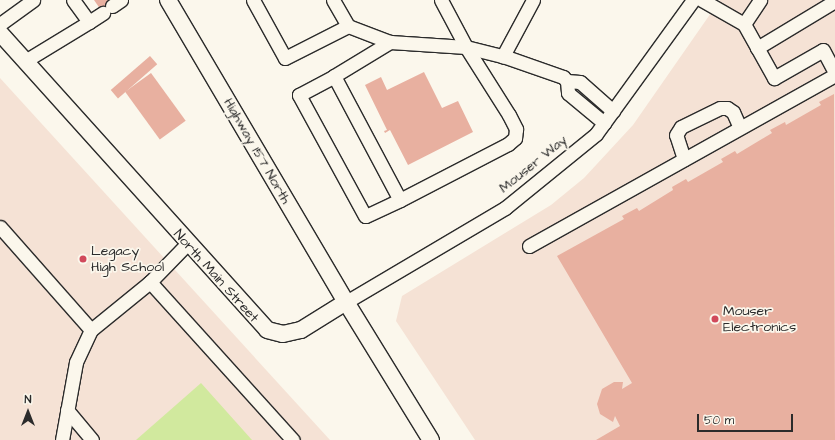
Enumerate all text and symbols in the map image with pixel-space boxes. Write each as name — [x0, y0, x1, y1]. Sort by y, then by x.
street label: Highway 157 North — [220, 95, 294, 207]
street label: Mouser Way — [496, 132, 570, 196]
street label: North Main Street — [170, 226, 262, 326]
place label: Legacy High School — [91, 243, 164, 276]
marker: Legacy High School — [78, 254, 88, 264]
place label: Mouser Electronics — [723, 303, 796, 336]
marker: Mouser Electronics — [710, 314, 720, 324]
north arrow — [8, 392, 48, 432]
text: N — [25, 392, 31, 407]
scale bar — [699, 406, 795, 432]
text: 50 m — [704, 412, 734, 429]

